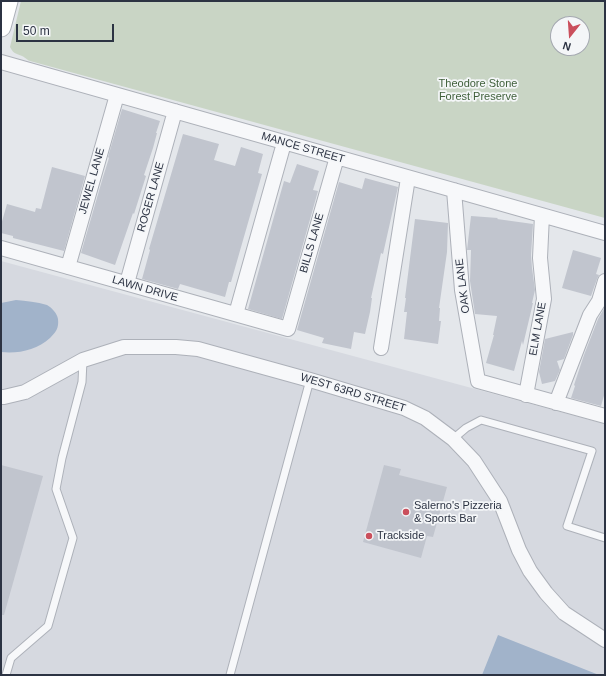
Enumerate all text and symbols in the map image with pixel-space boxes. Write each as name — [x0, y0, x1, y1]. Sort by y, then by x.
scale bar — [18, 16, 116, 42]
north arrow — [550, 16, 590, 56]
text: 50 m — [23, 24, 50, 38]
text: N — [561, 40, 572, 53]
park label: Theodore Stone Forest Preserve — [439, 77, 517, 103]
street label: MANCE STREET — [260, 130, 346, 166]
street label: JEWEL LANE — [76, 146, 108, 216]
street label: ROGER LANE — [135, 161, 167, 233]
street label: BILLS LANE — [297, 211, 327, 275]
street label: OAK LANE — [453, 258, 473, 314]
street label: LAWN DRIVE — [110, 273, 180, 305]
street label: ELM LANE — [527, 301, 549, 357]
street label: WEST 63RD STREET — [299, 371, 407, 415]
place label: Salerno's Pizzeria & Sports Bar — [414, 499, 502, 525]
marker: Salerno's Pizzeria & Sports Bar — [401, 507, 411, 517]
place label: Trackside — [377, 529, 424, 543]
marker: Trackside — [364, 531, 374, 541]

